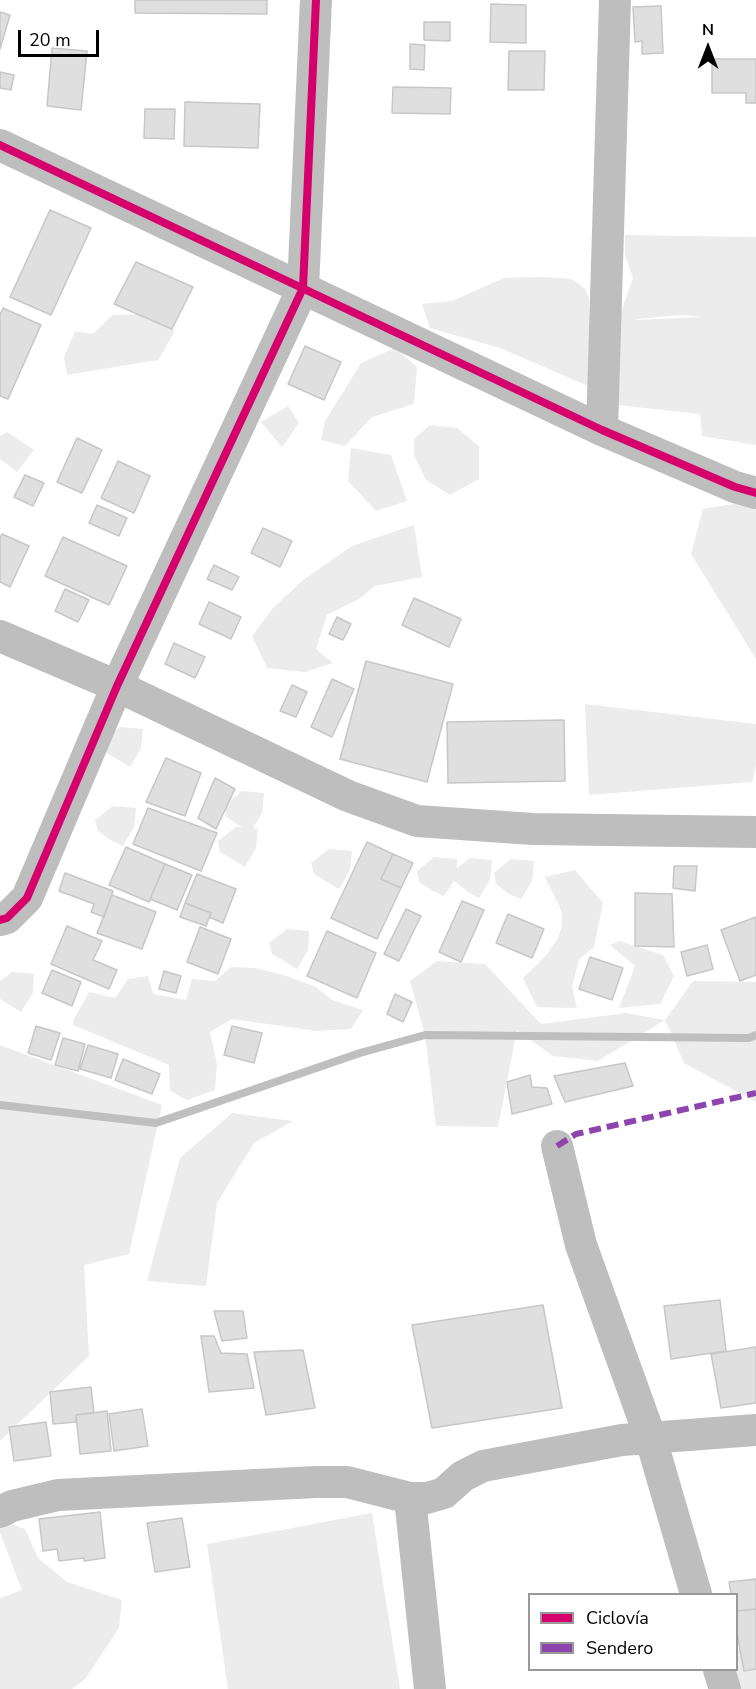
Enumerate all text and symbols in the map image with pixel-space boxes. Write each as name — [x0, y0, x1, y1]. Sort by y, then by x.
scale bar — [21, 18, 102, 56]
north arrow — [678, 18, 738, 78]
text: N — [702, 19, 714, 41]
text: 20 m — [29, 28, 71, 52]
legend — [528, 1593, 738, 1671]
text: Ciclovía — [586, 1606, 649, 1630]
text: Sendero — [586, 1636, 653, 1660]

